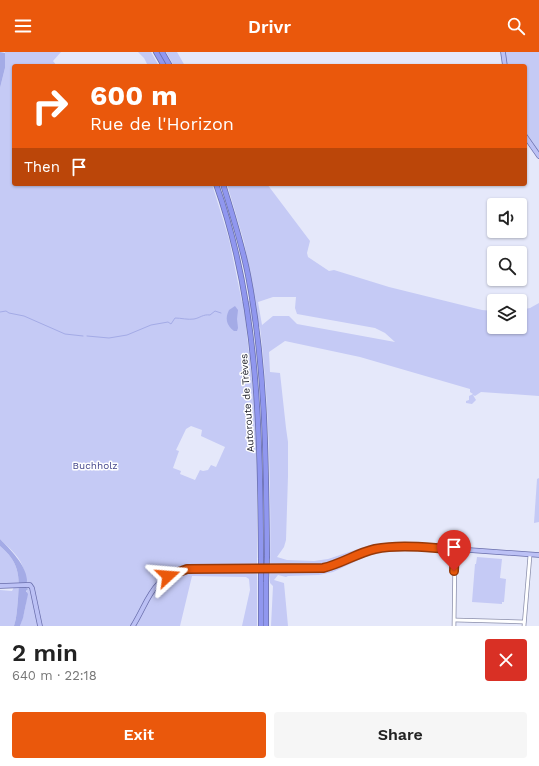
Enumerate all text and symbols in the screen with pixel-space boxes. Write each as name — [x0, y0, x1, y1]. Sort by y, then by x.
icon: menu — [12, 15, 34, 37]
icon: search — [505, 15, 527, 37]
text: Drivr — [248, 16, 291, 37]
text: 600 m — [90, 79, 178, 112]
icon: right — [24, 80, 76, 132]
text: Rue de l'Horizon — [90, 113, 234, 134]
icon: arrive — [68, 156, 90, 178]
text: Then — [24, 158, 60, 176]
map controls — [487, 198, 527, 334]
button: sound — [487, 198, 527, 238]
button: search — [487, 246, 527, 286]
button: layers — [487, 294, 527, 334]
street label: Autoroute de Trèves — [238, 353, 256, 453]
park label: Buchholz — [72, 460, 118, 471]
pin — [437, 530, 471, 571]
icon: arrive — [443, 536, 465, 558]
position arrow — [147, 555, 189, 597]
text: 2 min — [12, 639, 78, 667]
button: close — [485, 639, 527, 681]
text: 640 m · 22:18 — [12, 668, 97, 683]
button: Exit — [12, 712, 266, 758]
button: Share — [274, 712, 527, 758]

